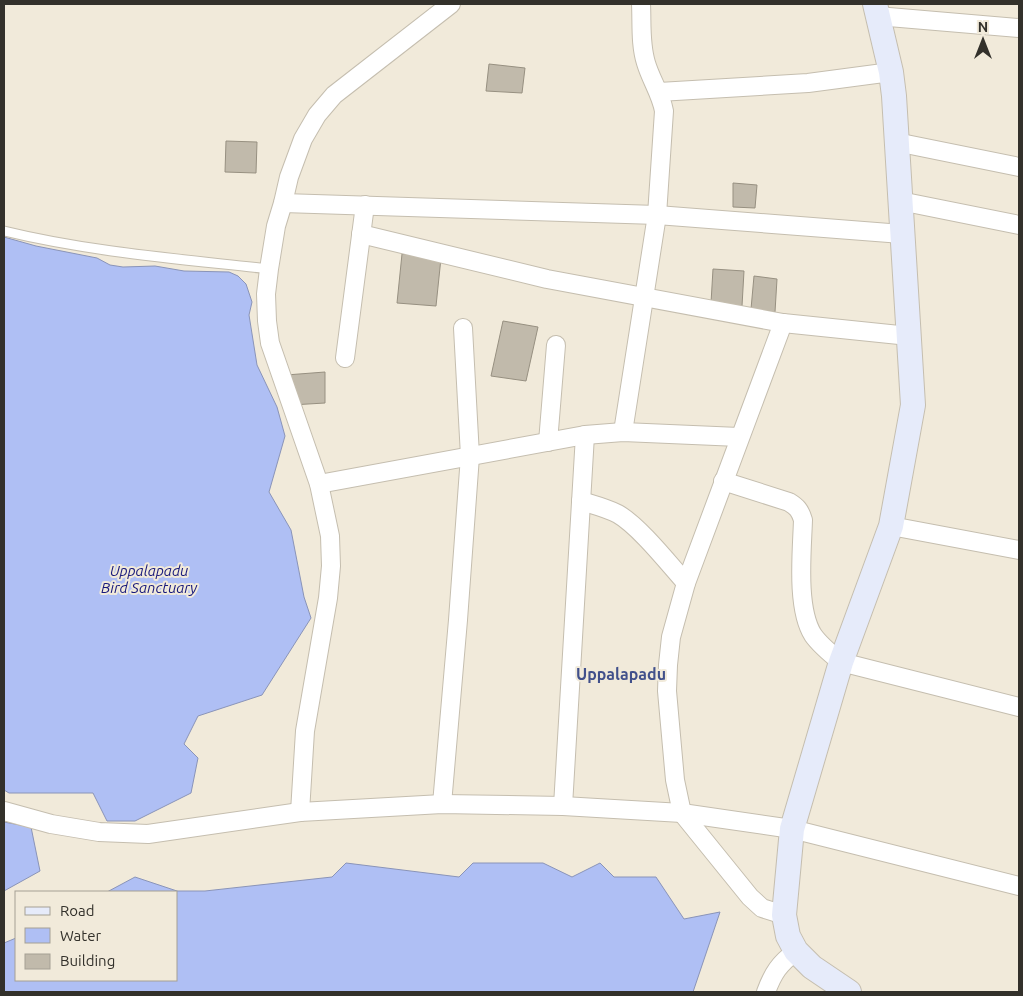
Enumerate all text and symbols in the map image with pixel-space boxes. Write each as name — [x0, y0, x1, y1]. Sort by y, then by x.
north arrow — [958, 15, 1008, 65]
text: N — [978, 19, 988, 35]
water label: Uppalapadu Bird Sanctuary — [101, 562, 198, 596]
district label: Uppalapadu — [576, 665, 666, 683]
legend — [15, 891, 178, 981]
text: Road — [60, 902, 95, 919]
text: Water — [60, 927, 101, 944]
text: Building — [60, 952, 115, 969]

